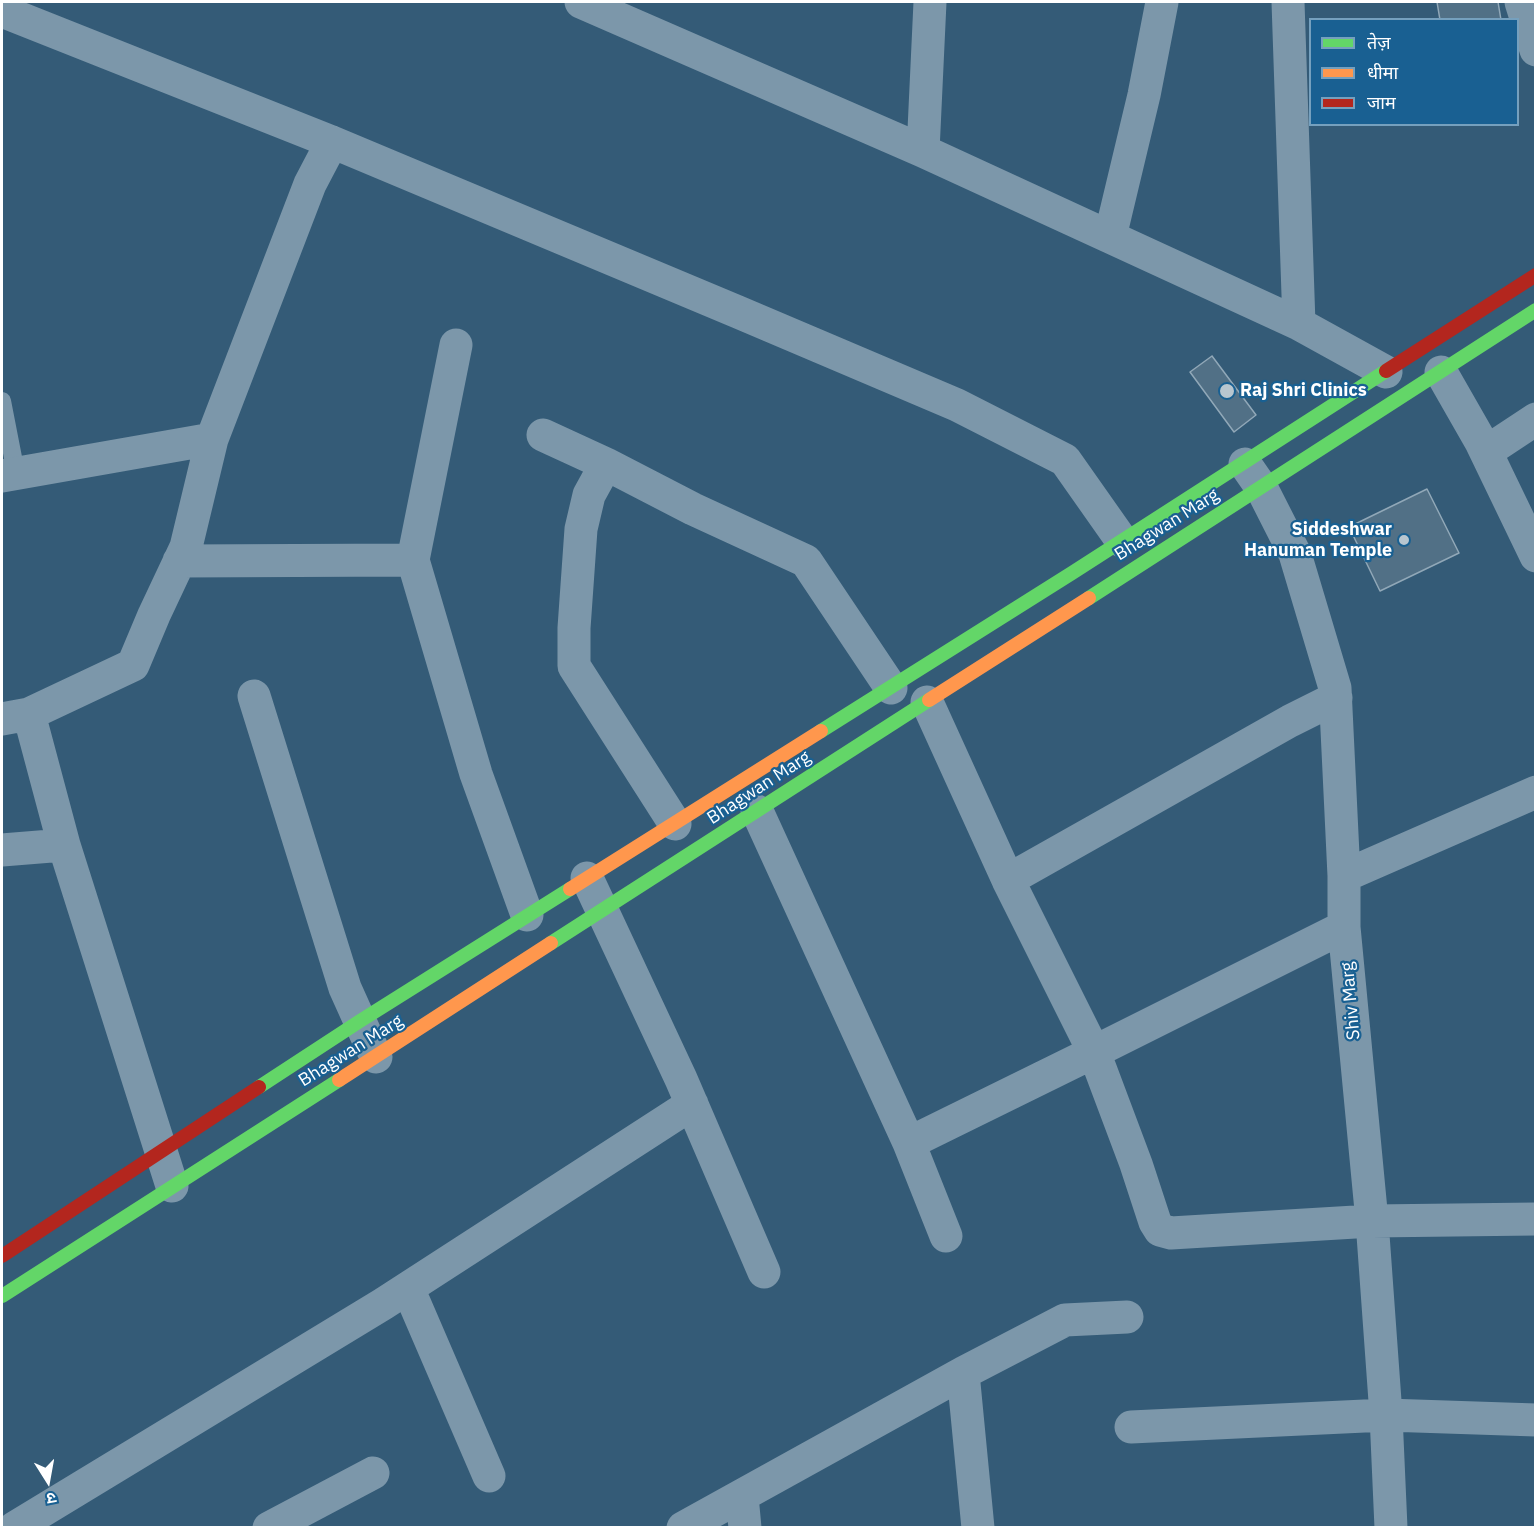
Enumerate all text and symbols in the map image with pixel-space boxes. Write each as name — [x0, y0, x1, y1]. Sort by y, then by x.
legend — [1309, 18, 1519, 126]
text: तेज़ — [1367, 31, 1391, 54]
text: धीमा — [1367, 61, 1398, 84]
text: जाम — [1367, 91, 1396, 114]
place label: Raj Shri Clinics — [1240, 380, 1367, 402]
marker: Raj Shri Clinics — [1218, 382, 1236, 400]
street label: Bhagwan Marg — [1111, 484, 1223, 566]
place label: Siddeshwar Hanuman Temple — [1244, 519, 1392, 562]
marker: Siddeshwar Hanuman Temple — [1397, 533, 1411, 547]
street label: Bhagwan Marg — [703, 747, 815, 829]
street label: Shiv Marg — [1337, 961, 1365, 1041]
street label: Bhagwan Marg — [295, 1010, 407, 1092]
north arrow — [18, 1451, 78, 1511]
text: उ — [45, 1488, 58, 1509]

